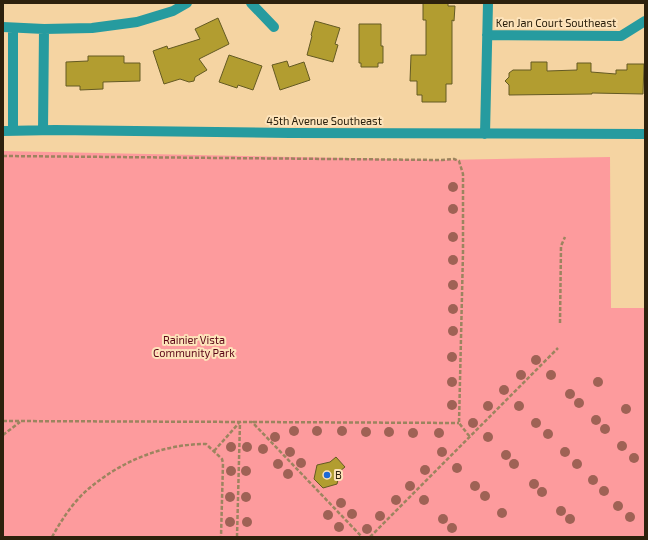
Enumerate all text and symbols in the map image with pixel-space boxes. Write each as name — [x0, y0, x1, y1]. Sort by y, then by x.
street label: Ken Jan Court Southeast — [496, 16, 616, 29]
street label: 45th Avenue Southeast — [266, 114, 382, 127]
park label: Rainier Vista Community Park — [153, 333, 235, 359]
place label: B — [335, 468, 342, 481]
marker: B — [322, 470, 332, 480]

